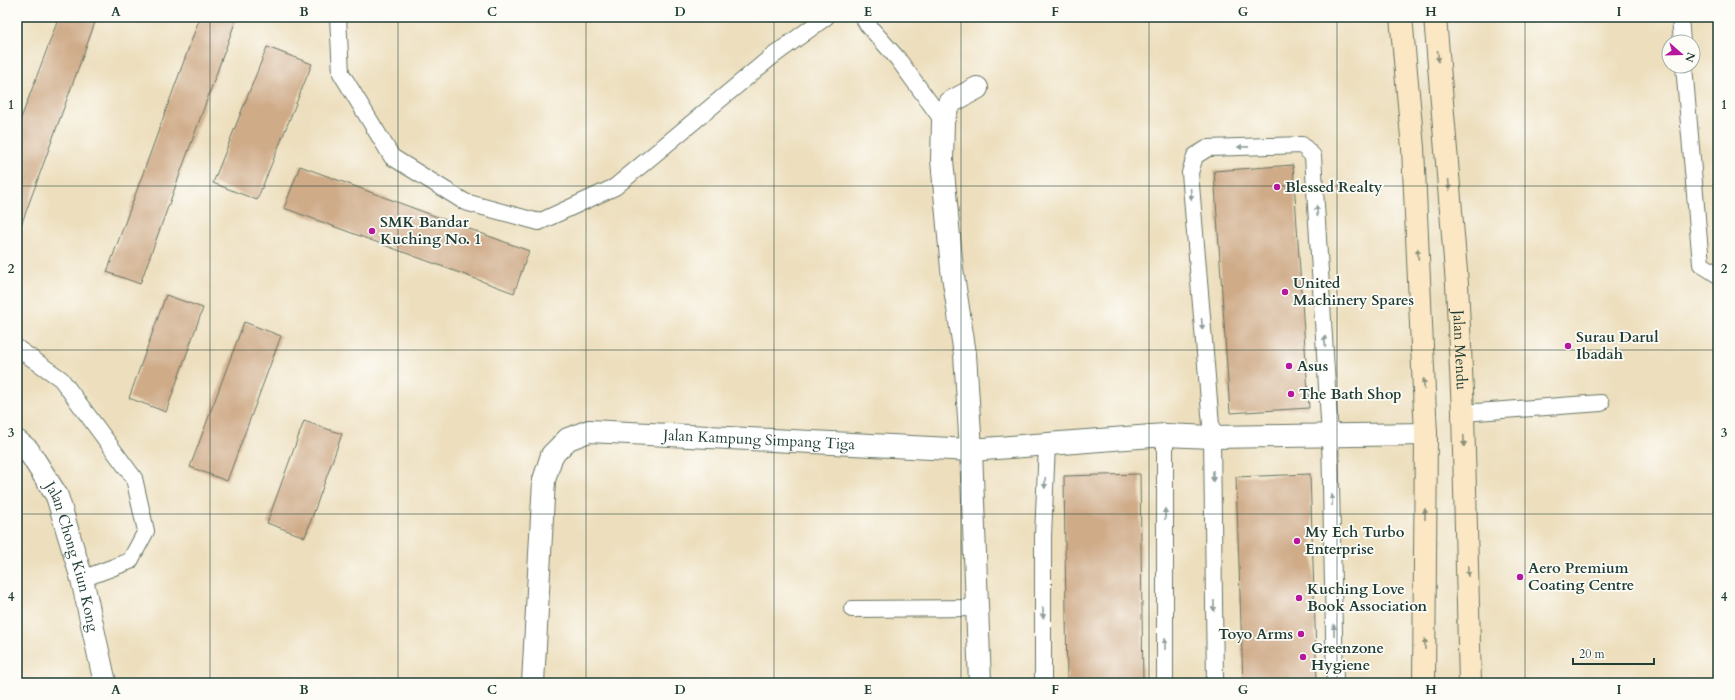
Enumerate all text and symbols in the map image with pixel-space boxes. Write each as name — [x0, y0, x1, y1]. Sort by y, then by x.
text: A — [111, 3, 121, 21]
text: B — [299, 3, 309, 21]
text: C — [487, 3, 497, 21]
text: D — [674, 3, 686, 21]
text: E — [864, 3, 872, 21]
text: F — [1051, 3, 1059, 21]
text: G — [1238, 3, 1249, 21]
text: H — [1425, 3, 1437, 21]
text: I — [1616, 3, 1622, 21]
north arrow — [1661, 34, 1701, 74]
one-way arrow — [1435, 50, 1441, 62]
text: N — [1681, 50, 1699, 65]
text: 1 — [8, 96, 14, 114]
text: 1 — [1721, 96, 1727, 114]
one-way arrow — [1236, 144, 1249, 150]
place label: Blessed Realty — [1285, 177, 1383, 197]
one-way arrow — [1445, 179, 1452, 191]
marker: Blessed Realty — [1272, 182, 1282, 192]
one-way arrow — [1188, 188, 1195, 200]
one-way arrow — [1313, 205, 1320, 217]
place label: SMK Bandar Kuching No. 1 — [380, 212, 482, 249]
marker: SMK Bandar Kuching No. 1 — [367, 226, 377, 236]
one-way arrow — [1414, 248, 1421, 260]
text: 2 — [8, 260, 15, 278]
text: 2 — [1721, 260, 1728, 278]
place label: United Machinery Spares — [1293, 273, 1414, 310]
marker: United Machinery Spares — [1280, 287, 1290, 297]
street label: Jalan Mendu — [1448, 308, 1472, 391]
one-way arrow — [1199, 318, 1206, 330]
place label: Surau Darul Ibadah — [1576, 327, 1659, 364]
one-way arrow — [1321, 335, 1328, 347]
marker: Surau Darul Ibadah — [1563, 341, 1573, 351]
place label: Asus — [1297, 356, 1328, 376]
marker: Asus — [1284, 361, 1294, 371]
one-way arrow — [1420, 378, 1427, 390]
place label: The Bath Shop — [1299, 384, 1402, 404]
marker: The Bath Shop — [1286, 389, 1296, 399]
text: 3 — [8, 424, 15, 442]
text: 3 — [1721, 424, 1728, 442]
street label: Jalan Kampung Simpang Tiga — [661, 425, 856, 454]
one-way arrow — [1461, 435, 1467, 448]
one-way arrow — [1210, 470, 1216, 483]
street label: Jalan Chong Kiun Kong — [39, 476, 103, 634]
one-way arrow — [1042, 477, 1049, 489]
one-way arrow — [1328, 494, 1335, 506]
one-way arrow — [1162, 507, 1168, 520]
one-way arrow — [1422, 508, 1429, 520]
place label: My Ech Turbo Enterprise — [1305, 522, 1405, 559]
marker: My Ech Turbo Enterprise — [1292, 536, 1302, 546]
place label: Aero Premium Coating Centre — [1528, 558, 1634, 595]
one-way arrow — [1465, 565, 1471, 578]
marker: Aero Premium Coating Centre — [1515, 572, 1525, 582]
place label: Kuching Love Book Association — [1307, 579, 1427, 616]
text: 4 — [8, 588, 15, 606]
text: 4 — [1721, 588, 1728, 606]
marker: Kuching Love Book Association — [1294, 593, 1304, 603]
one-way arrow — [1211, 600, 1217, 613]
one-way arrow — [1040, 607, 1046, 620]
one-way arrow — [1331, 623, 1337, 636]
place label: Toyo Arms — [1218, 624, 1293, 644]
marker: Toyo Arms — [1296, 629, 1306, 639]
one-way arrow — [1162, 637, 1168, 650]
place label: Greenzone Hygiene — [1311, 638, 1384, 675]
one-way arrow — [1421, 638, 1428, 650]
scale bar — [1573, 640, 1654, 666]
text: 20 m — [1579, 646, 1606, 662]
marker: Greenzone Hygiene — [1298, 652, 1308, 662]
text: A — [111, 681, 121, 699]
text: B — [299, 681, 309, 699]
text: C — [487, 681, 497, 699]
text: D — [674, 681, 686, 699]
text: E — [864, 681, 872, 699]
text: F — [1051, 681, 1059, 699]
text: G — [1238, 681, 1249, 699]
text: H — [1425, 681, 1437, 699]
text: I — [1616, 681, 1622, 699]

